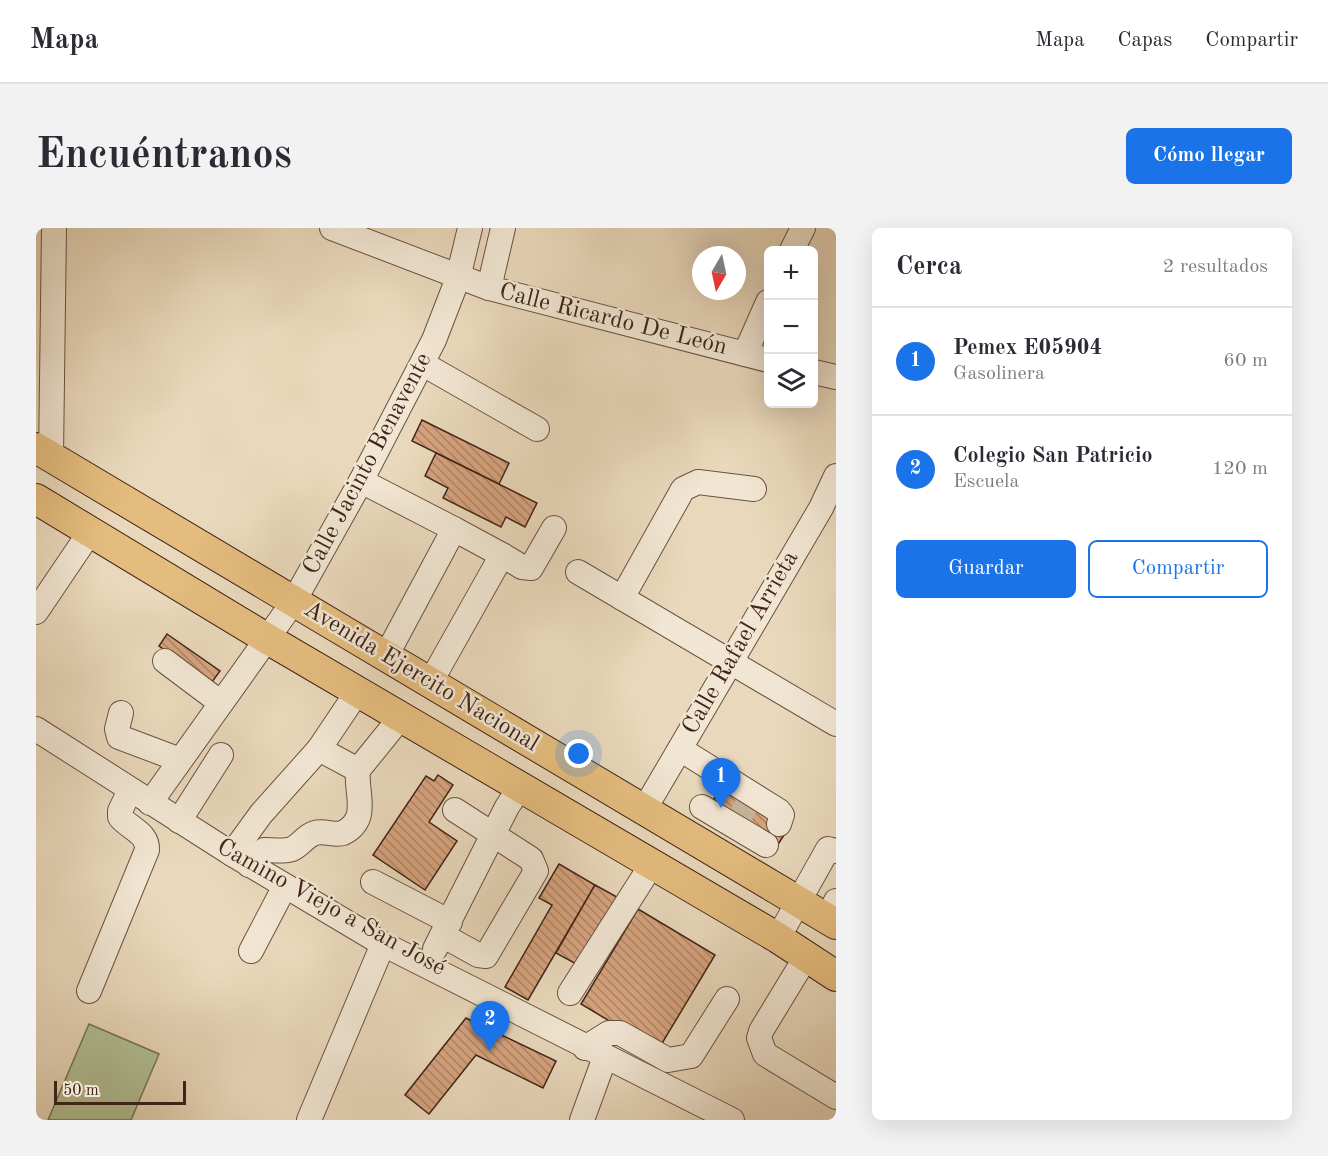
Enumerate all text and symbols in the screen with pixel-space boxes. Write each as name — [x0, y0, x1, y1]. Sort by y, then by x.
text: Mapa — [30, 27, 99, 55]
text: Mapa — [1035, 30, 1085, 51]
text: Capas — [1118, 30, 1172, 51]
text: Compartir — [1205, 30, 1298, 51]
button: Cómo llegar — [1126, 128, 1292, 184]
text: Encuéntranos — [36, 135, 292, 177]
north arrow — [692, 246, 746, 300]
map controls — [764, 246, 818, 408]
button: + — [764, 246, 818, 300]
text: Cerca — [896, 254, 962, 280]
text: 2 resultados — [1163, 257, 1268, 277]
street label: Calle Ricardo De León — [497, 280, 730, 360]
button: − — [764, 300, 818, 354]
text: Pemex E05904 — [953, 337, 1102, 359]
street label: Calle Jacinto Benavente — [299, 349, 437, 579]
text: 1 — [910, 351, 921, 371]
text: 60 m — [1223, 351, 1268, 371]
button: layers — [764, 354, 818, 408]
text: Gasolinera — [953, 364, 1045, 384]
text: Colegio San Patricio — [953, 445, 1153, 467]
text: 2 — [910, 459, 921, 479]
text: 120 m — [1212, 459, 1268, 479]
text: Escuela — [953, 472, 1019, 492]
button: Guardar — [896, 540, 1076, 598]
button: Compartir — [1088, 540, 1268, 598]
street label: Calle Rafael Arrieta — [679, 547, 803, 739]
street label: Avenida Ejercito Nacional — [299, 597, 543, 757]
your location — [564, 739, 593, 768]
pin: 1 — [702, 758, 740, 808]
street label: Camino Viejo a San José — [212, 835, 450, 981]
pin: 2 — [470, 1002, 510, 1051]
scale bar — [54, 1078, 186, 1106]
text: 50 m — [63, 1083, 99, 1099]

